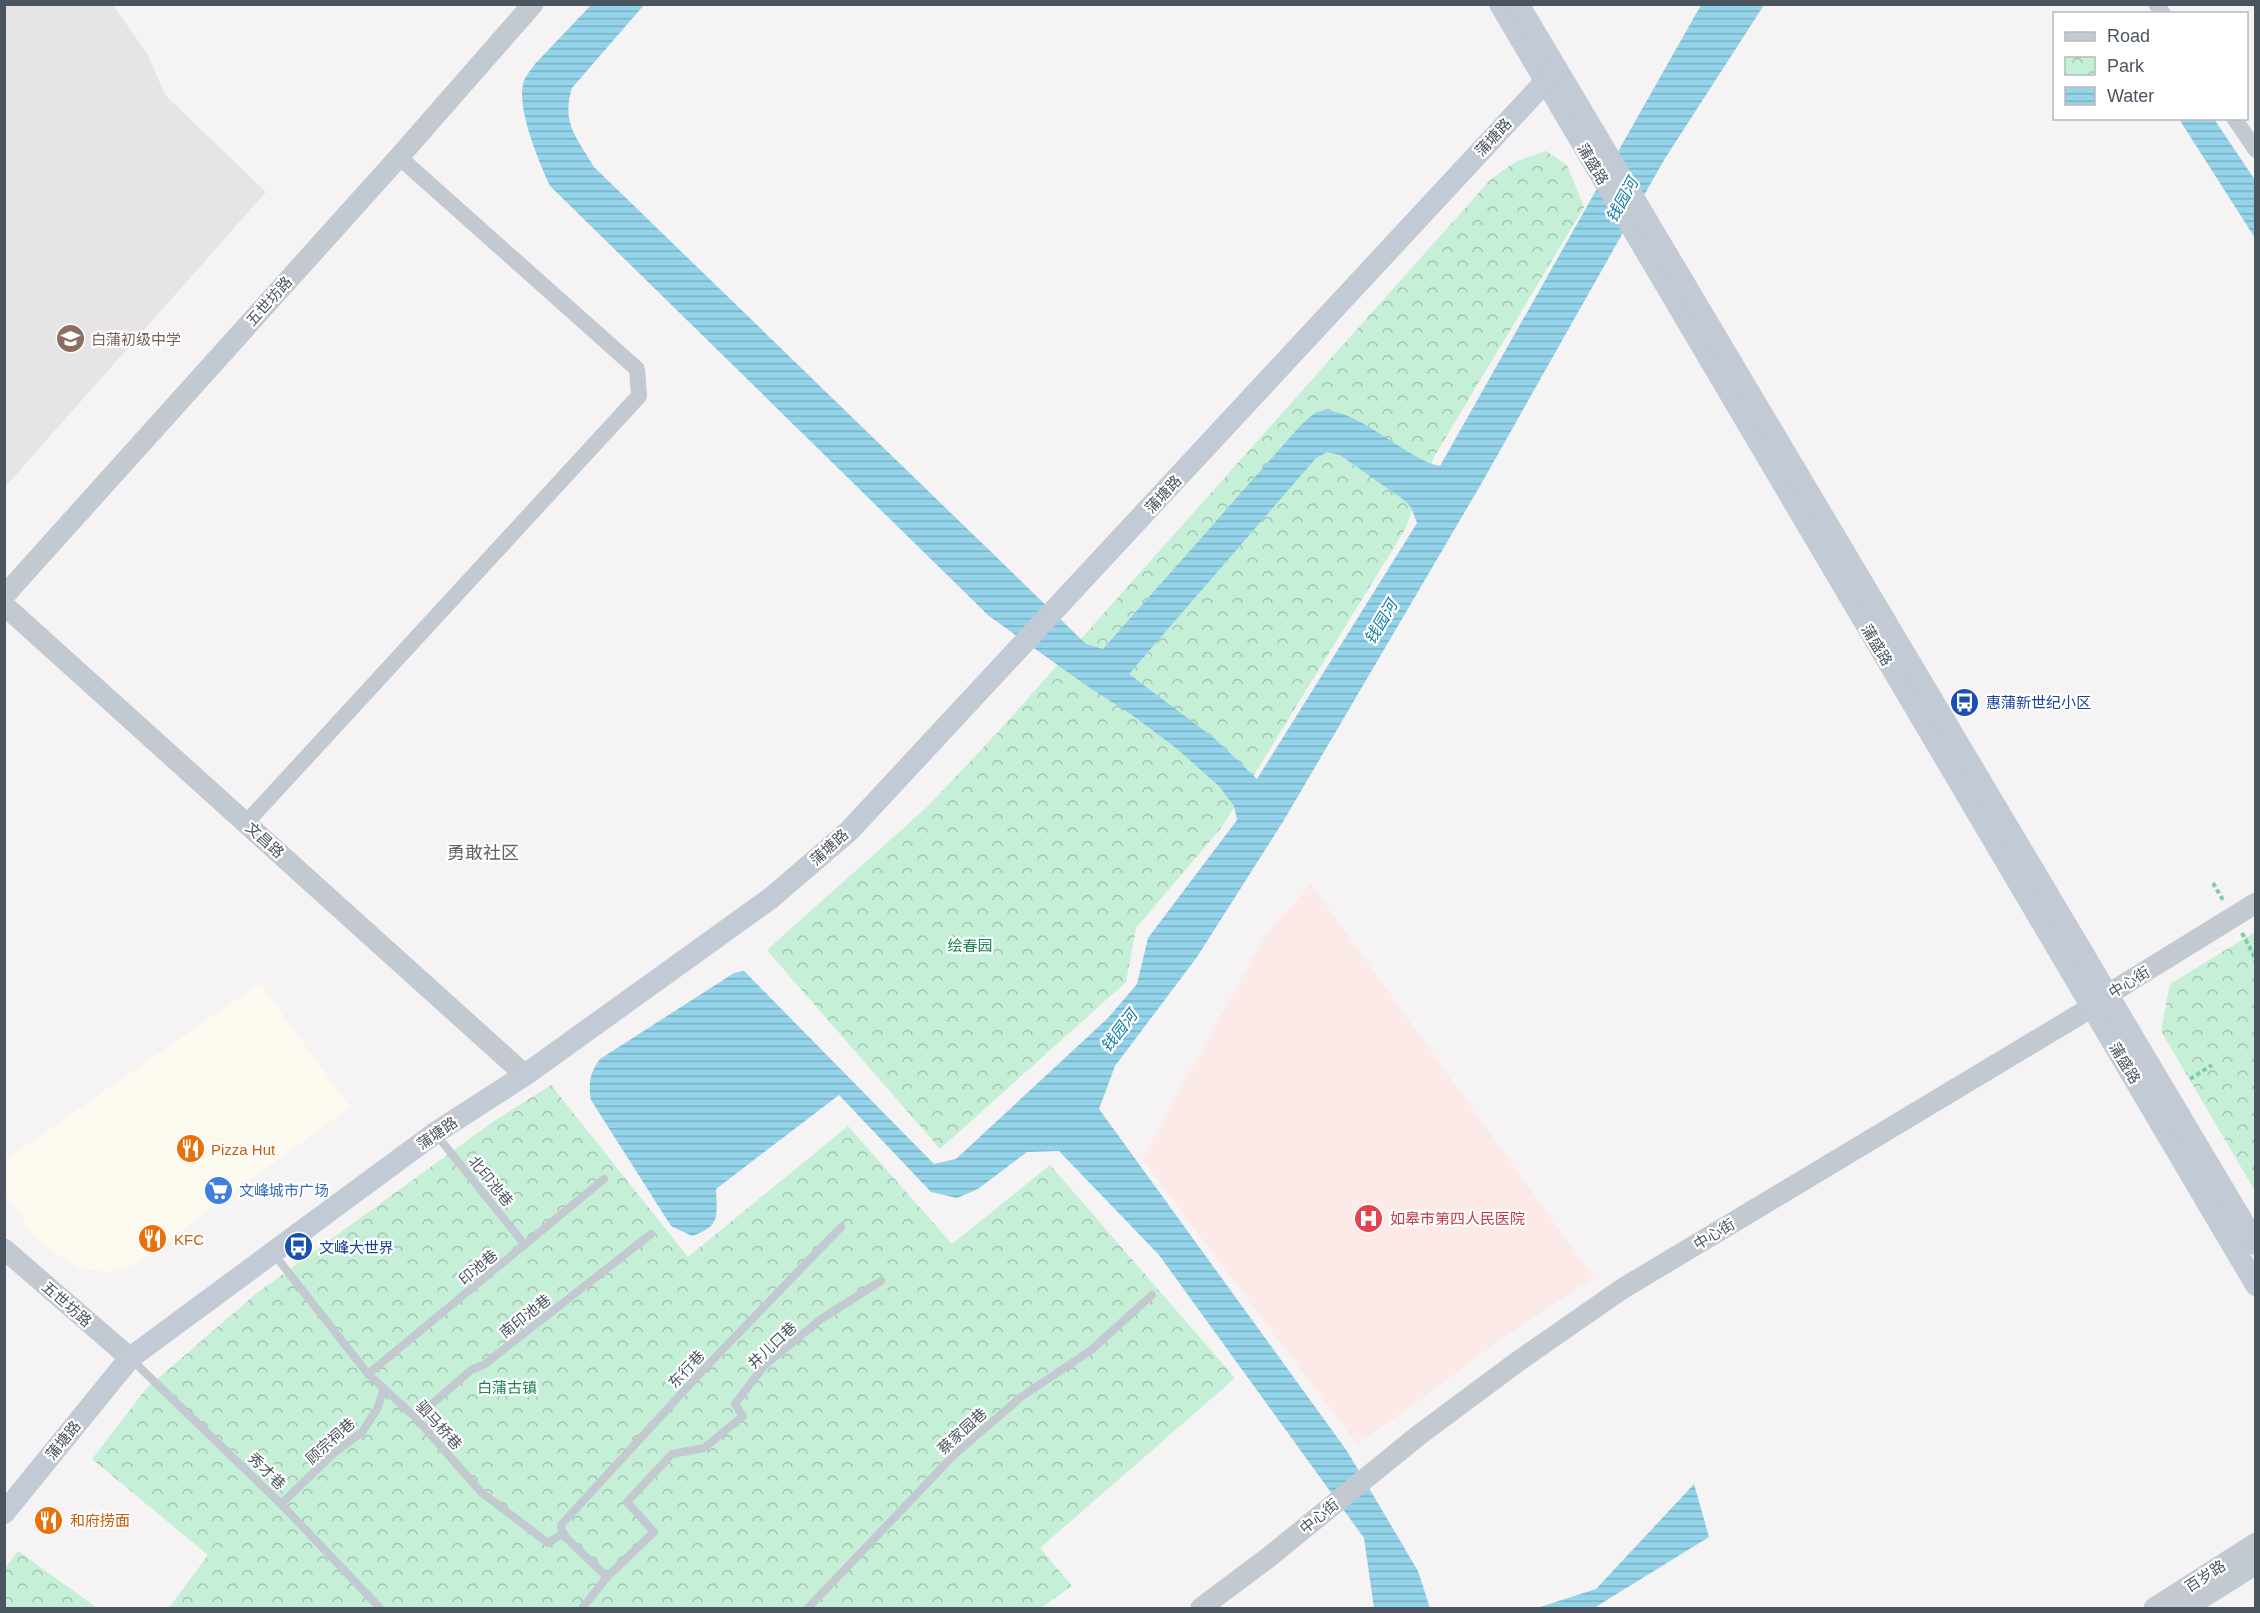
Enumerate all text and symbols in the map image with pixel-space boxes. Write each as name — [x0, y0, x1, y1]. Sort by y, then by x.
legend — [2053, 12, 2248, 120]
text: Road — [2107, 26, 2150, 46]
text: Park — [2107, 56, 2145, 76]
text: Water — [2107, 86, 2154, 106]
street label: 蒲塘路 — [1471, 115, 1515, 159]
street label: 蒲盛路 — [1574, 140, 1612, 188]
water label: 钱园河 — [1603, 172, 1643, 225]
street label: 五世坊路 — [243, 273, 295, 329]
school or university icon: 白蒲初级中学 — [54, 323, 86, 355]
place label: 白蒲初级中学 — [91, 331, 181, 348]
street label: 蒲塘路 — [1141, 472, 1185, 516]
water label: 钱园河 — [1361, 594, 1402, 647]
street label: 蒲盛路 — [1858, 621, 1896, 669]
bus stop icon: 惠蒲新世纪小区 — [1949, 686, 1981, 718]
place label: 惠蒲新世纪小区 — [1986, 694, 2091, 711]
street label: 文昌路 — [243, 819, 287, 861]
street label: 蒲塘路 — [807, 826, 851, 868]
district label: 勇敢社区 — [447, 843, 519, 863]
park label: 绘春园 — [947, 937, 993, 954]
street label: 中心街 — [2105, 963, 2153, 1001]
water label: 钱园河 — [1098, 1004, 1142, 1055]
street label: 蒲盛路 — [2106, 1039, 2144, 1087]
street label: 蒲塘路 — [414, 1113, 460, 1153]
restaurant icon: Pizza Hut — [174, 1133, 206, 1165]
place label: Pizza Hut — [211, 1141, 276, 1158]
street label: 北印池巷 — [466, 1152, 516, 1210]
supermarket icon: 文峰城市广场 — [202, 1174, 234, 1206]
place label: 文峰城市广场 — [239, 1182, 329, 1199]
hospital icon: 如皋市第四人民医院 — [1353, 1202, 1385, 1234]
place label: 如皋市第四人民医院 — [1390, 1210, 1525, 1227]
street label: 中心街 — [1690, 1215, 1738, 1253]
restaurant icon: KFC — [137, 1223, 169, 1255]
place label: KFC — [174, 1231, 204, 1248]
bus stop icon: 文峰大世界 — [282, 1231, 314, 1263]
place label: 文峰大世界 — [319, 1239, 394, 1256]
street label: 印池巷 — [455, 1246, 501, 1288]
street label: 五世坊路 — [39, 1278, 95, 1330]
street label: 南印池巷 — [496, 1291, 554, 1341]
street label: 井儿口巷 — [744, 1318, 800, 1372]
street label: 东行巷 — [664, 1347, 708, 1391]
park label: 白蒲古镇 — [477, 1379, 537, 1396]
street label: 驷马桥巷 — [413, 1397, 465, 1453]
street label: 蔡家园巷 — [934, 1405, 990, 1457]
street label: 顾宗祠巷 — [302, 1415, 358, 1467]
street label: 蒲塘路 — [42, 1417, 84, 1463]
street label: 秀才巷 — [245, 1449, 289, 1493]
street label: 中心街 — [1296, 1495, 1342, 1537]
restaurant icon: 和府捞面 — [33, 1504, 65, 1536]
place label: 和府捞面 — [70, 1512, 130, 1529]
street label: 百岁路 — [2181, 1557, 2229, 1595]

